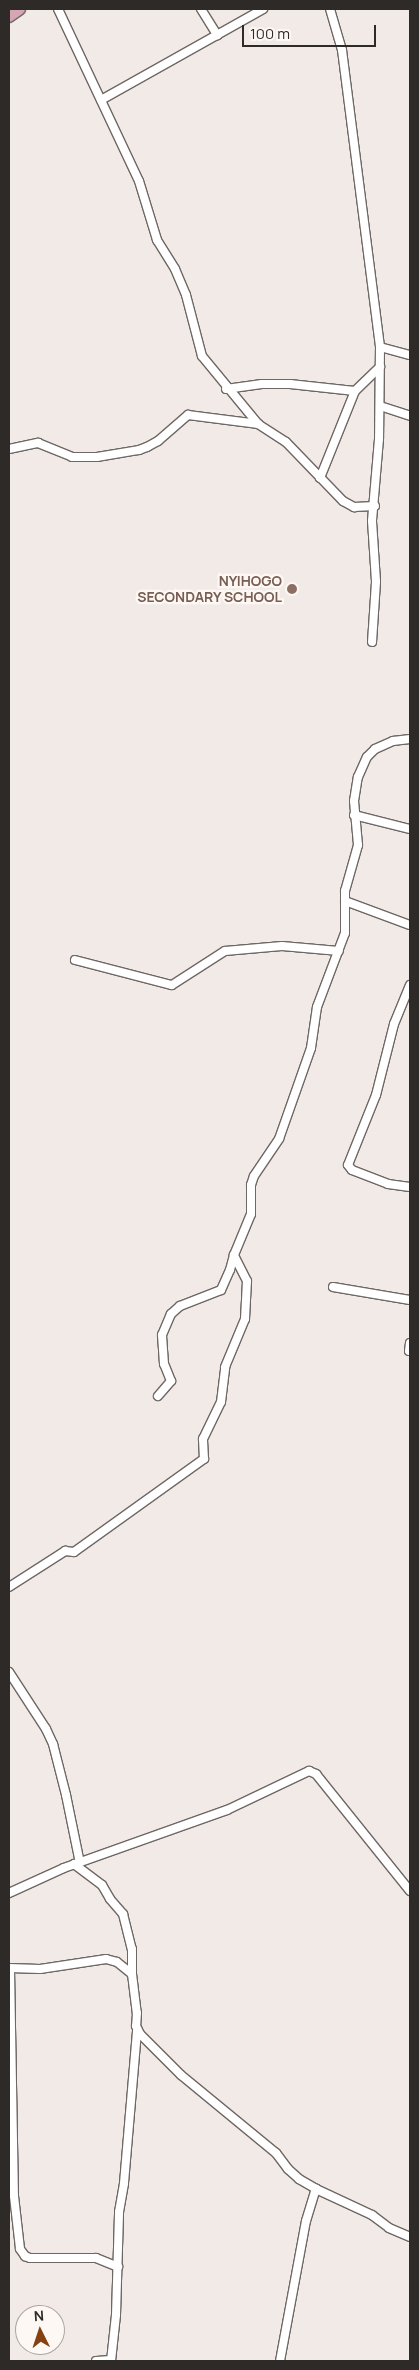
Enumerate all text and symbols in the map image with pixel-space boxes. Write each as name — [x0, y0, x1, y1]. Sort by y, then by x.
scale bar — [244, 15, 378, 47]
text: 100 m — [250, 23, 290, 44]
place label: NYIHOGO SECONDARY SCHOOL — [137, 573, 282, 606]
marker: NYIHOGO SECONDARY SCHOOL — [286, 583, 298, 595]
north arrow — [15, 2305, 65, 2355]
text: N — [33, 2306, 45, 2325]

